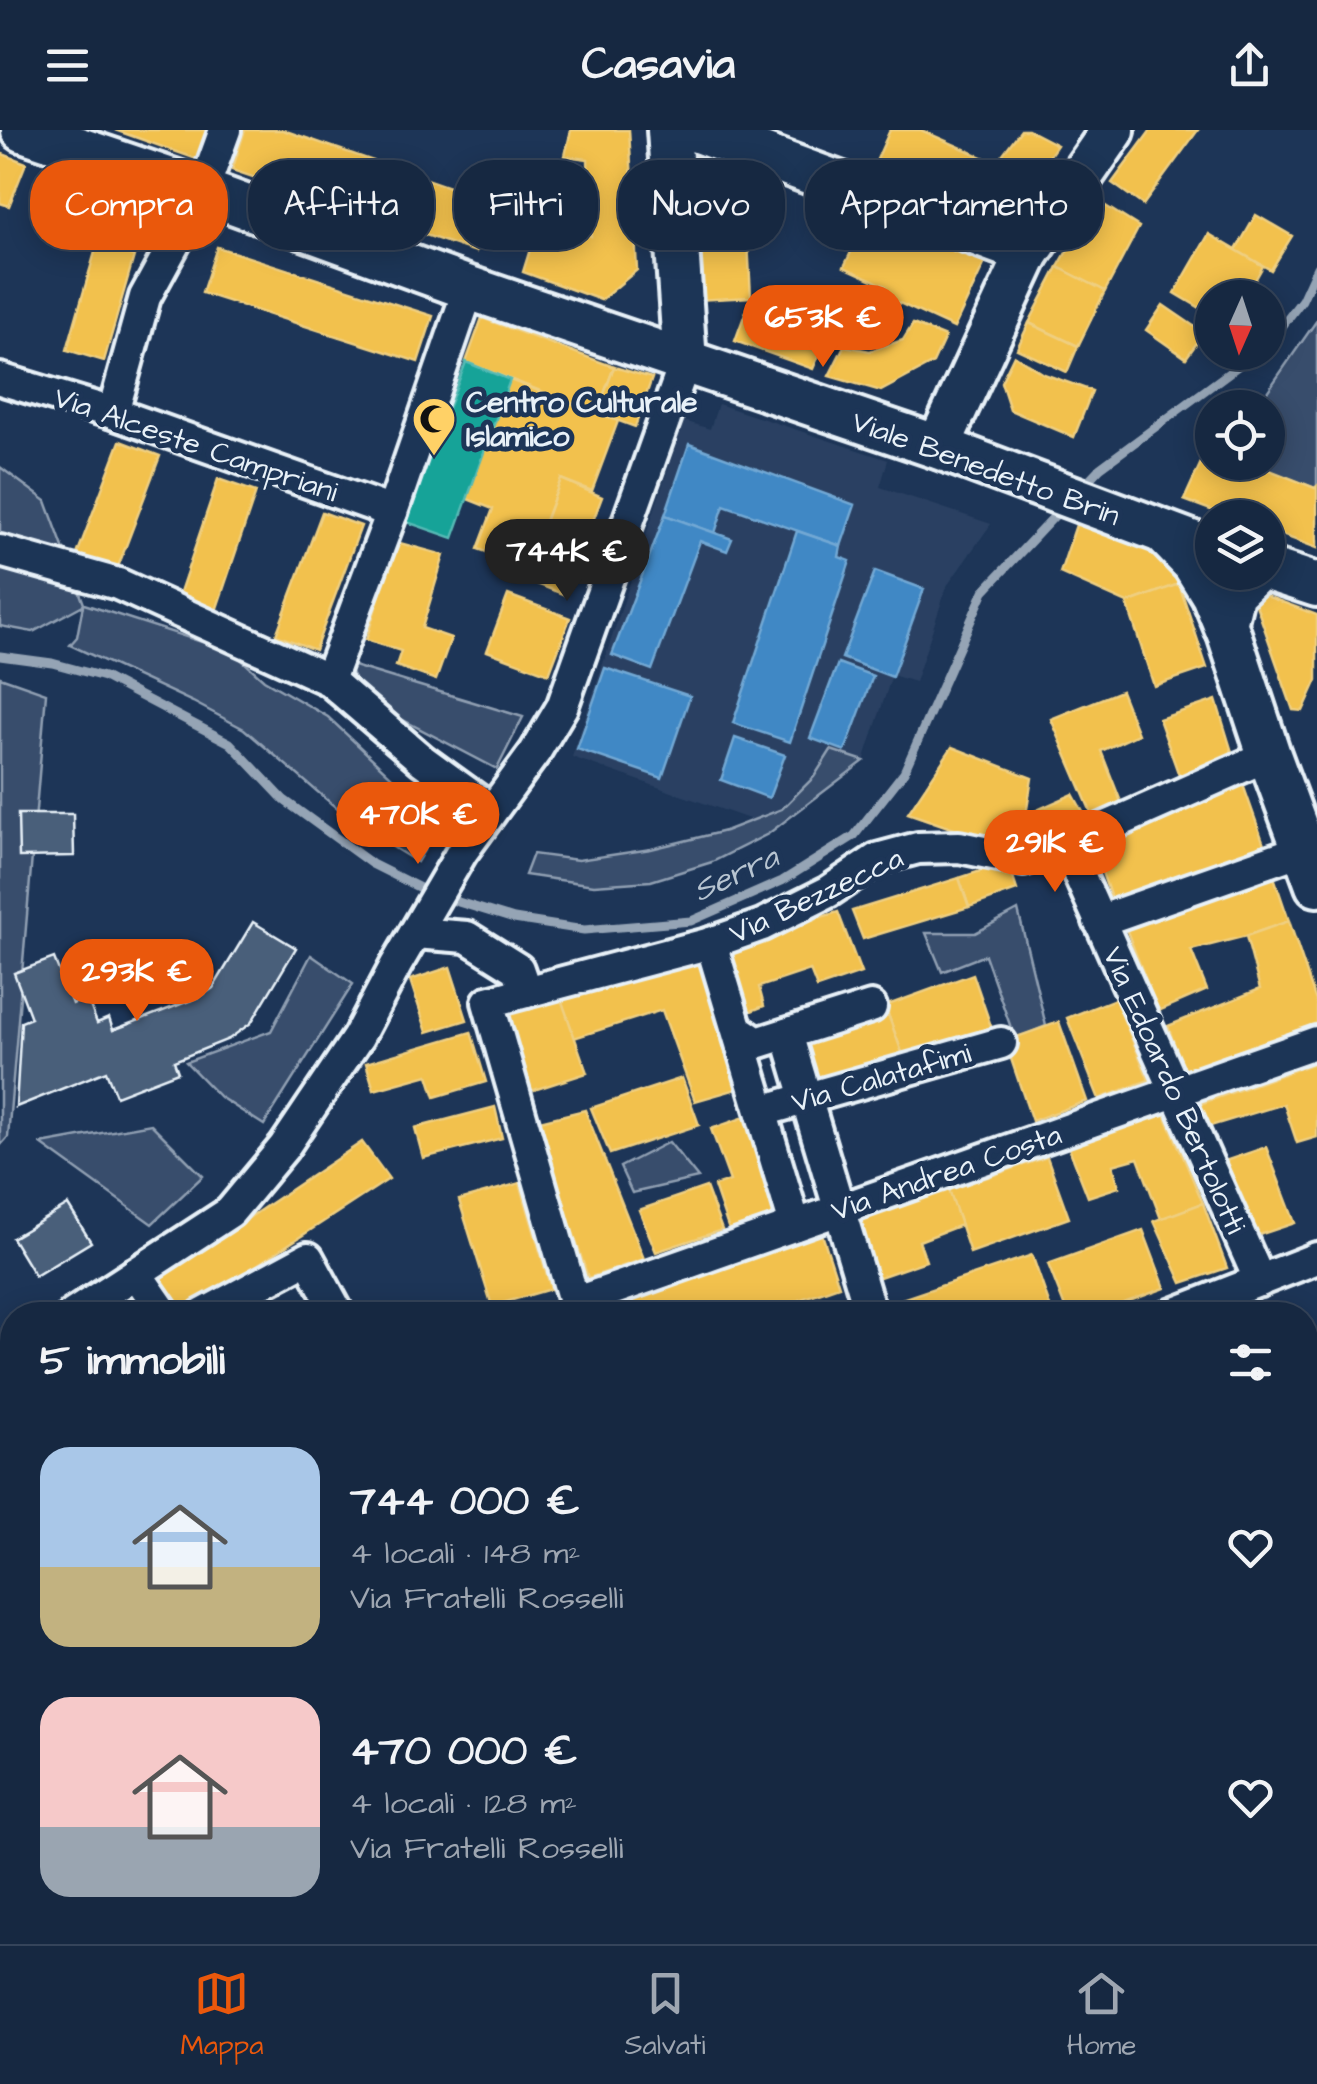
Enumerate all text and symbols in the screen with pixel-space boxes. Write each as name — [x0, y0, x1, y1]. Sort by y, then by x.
text: Casavia — [582, 34, 735, 96]
icon: menu — [40, 38, 95, 93]
icon: share — [1222, 38, 1277, 93]
chip: Compra — [30, 160, 228, 250]
chip: Affitta — [248, 160, 434, 250]
chip: Filtri — [454, 160, 598, 250]
chip: Nuovo — [618, 160, 785, 250]
chip: Appartamento — [805, 160, 1103, 250]
north arrow — [1195, 280, 1285, 370]
map controls — [1195, 280, 1285, 590]
pin: 653K € — [742, 285, 904, 370]
text: 653K € — [765, 295, 881, 340]
street label: Via Alceste Campriani — [48, 377, 344, 513]
place label: Centro Culturale Islamico — [466, 382, 697, 458]
button: locate — [1195, 390, 1285, 480]
mosque icon: Centro Culturale Islamico — [411, 396, 457, 457]
street label: Viale Benedetto Brin — [846, 401, 1126, 537]
button: layers — [1195, 500, 1285, 590]
pin: 744K € — [486, 519, 648, 604]
text: 744K € — [507, 529, 627, 574]
pin: 470K € — [337, 782, 499, 867]
text: 470K € — [358, 792, 478, 837]
pin: 291K € — [974, 810, 1136, 895]
text: 291K € — [1006, 820, 1104, 865]
water label: Serra — [686, 834, 787, 914]
street label: Via Bezzecca — [723, 837, 910, 955]
pin: 293K € — [56, 939, 218, 1024]
street label: Via Edoardo Bertolotti — [1092, 940, 1257, 1241]
text: 293K € — [82, 949, 192, 994]
street label: Via Calatafimi — [787, 1032, 976, 1124]
street label: Via Andrea Costa — [826, 1114, 1067, 1232]
text: 5 immobili — [40, 1333, 225, 1391]
icon: filters — [1223, 1335, 1278, 1390]
text: 744 000 € — [350, 1473, 580, 1531]
icon: home — [120, 1487, 240, 1607]
icon: heart — [1223, 1520, 1278, 1575]
text: 4 locali · 148 m² — [350, 1531, 581, 1576]
text: Via Fratelli Rosselli — [350, 1576, 623, 1621]
text: 470 000 € — [350, 1723, 577, 1781]
icon: home — [120, 1737, 240, 1857]
icon: heart — [1223, 1770, 1278, 1825]
text: 4 locali · 128 m² — [350, 1781, 577, 1826]
text: Via Fratelli Rosselli — [350, 1826, 623, 1871]
tab: Mappa — [181, 1966, 263, 2065]
tab: Salvati — [625, 1966, 706, 2065]
tab: Home — [1067, 1966, 1136, 2065]

